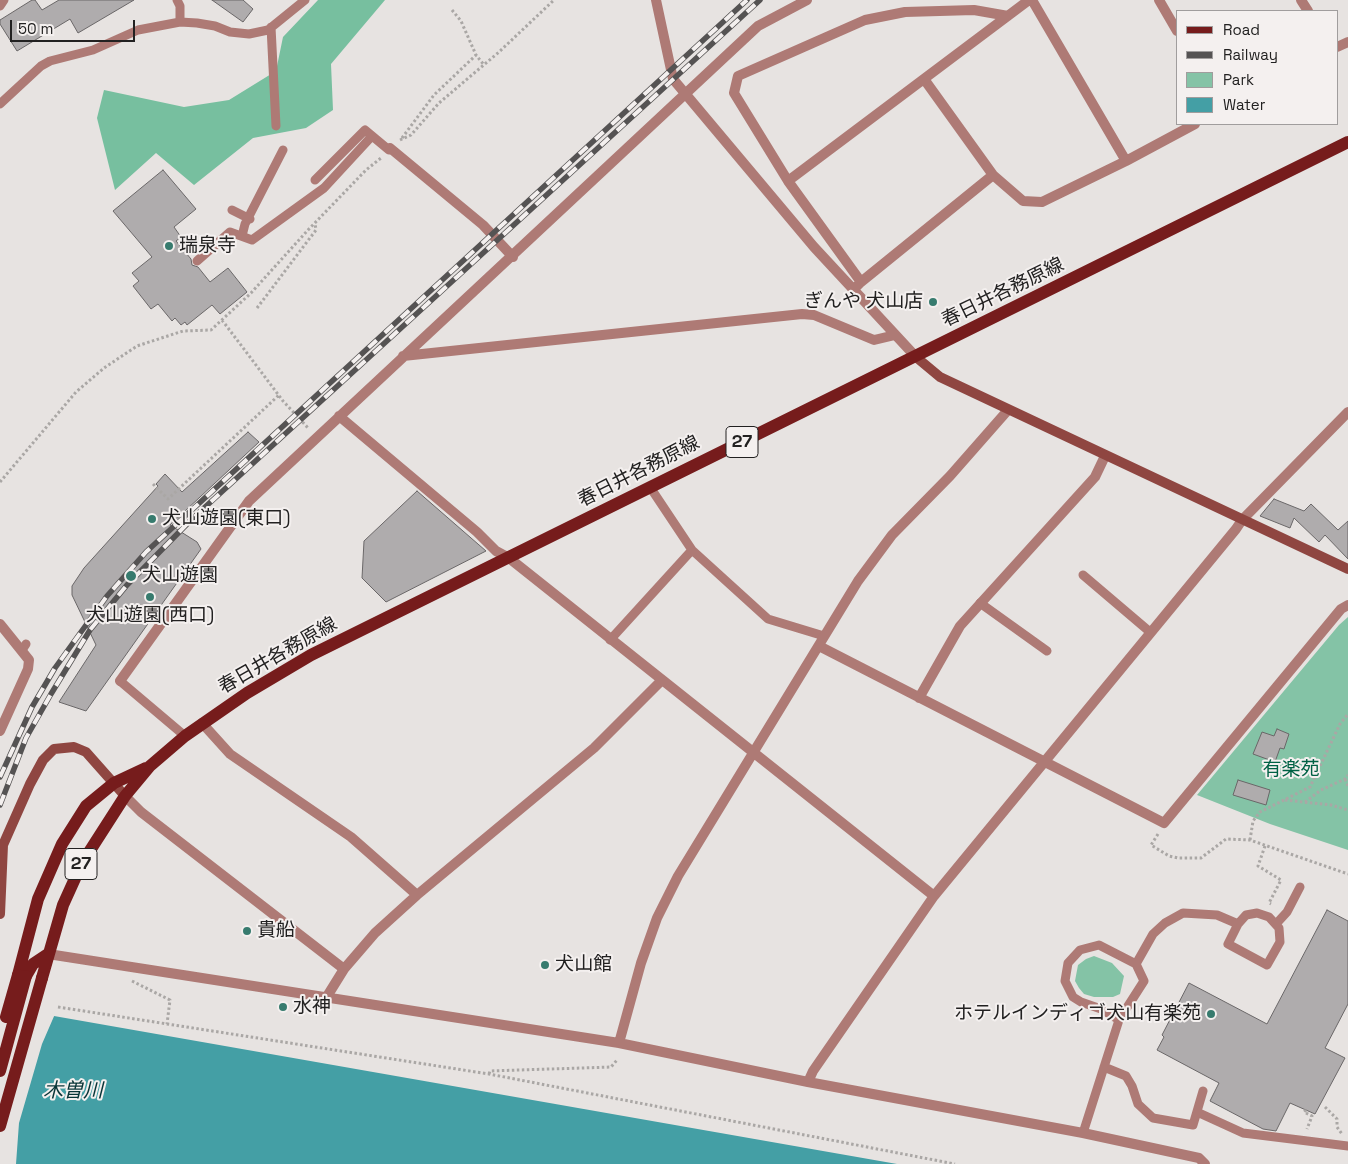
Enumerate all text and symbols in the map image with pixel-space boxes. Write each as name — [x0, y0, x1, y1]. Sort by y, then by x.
scale bar — [12, 10, 138, 42]
legend — [1176, 10, 1338, 125]
text: 50 m — [18, 19, 53, 38]
text: Road — [1223, 20, 1260, 39]
text: Railway — [1223, 45, 1278, 64]
text: Park — [1223, 70, 1254, 89]
text: Water — [1223, 95, 1265, 114]
place label: 瑞泉寺 — [179, 235, 236, 257]
marker: 瑞泉寺 — [163, 240, 175, 252]
street label: 春日井各務原線 — [938, 254, 1068, 332]
place label: ぎんや 犬山店 — [804, 291, 923, 313]
marker: ぎんや 犬山店 — [927, 296, 939, 308]
road number: 27 — [726, 427, 758, 458]
street label: 春日井各務原線 — [575, 432, 703, 512]
place label: 犬山遊園(東口) — [162, 508, 290, 530]
marker: 犬山遊園(東口) — [146, 513, 158, 525]
place label: 犬山遊園 — [142, 565, 218, 587]
marker: 犬山遊園 — [124, 569, 138, 583]
marker: 犬山遊園(西口) — [144, 591, 156, 603]
place label: 犬山遊園(西口) — [86, 605, 214, 627]
street label: 春日井各務原線 — [215, 613, 341, 699]
park label: 有楽苑 — [1263, 759, 1319, 781]
road number: 27 — [65, 849, 97, 880]
place label: 貴船 — [257, 920, 295, 942]
marker: 貴船 — [241, 925, 253, 937]
place label: 犬山館 — [555, 954, 612, 976]
marker: 犬山館 — [539, 959, 551, 971]
place label: 水神 — [293, 996, 331, 1018]
marker: 水神 — [277, 1001, 289, 1013]
place label: ホテルインディゴ犬山有楽苑 — [954, 1003, 1201, 1025]
marker: ホテルインディゴ犬山有楽苑 — [1205, 1008, 1217, 1020]
water label: 木曽川 — [43, 1080, 103, 1104]

